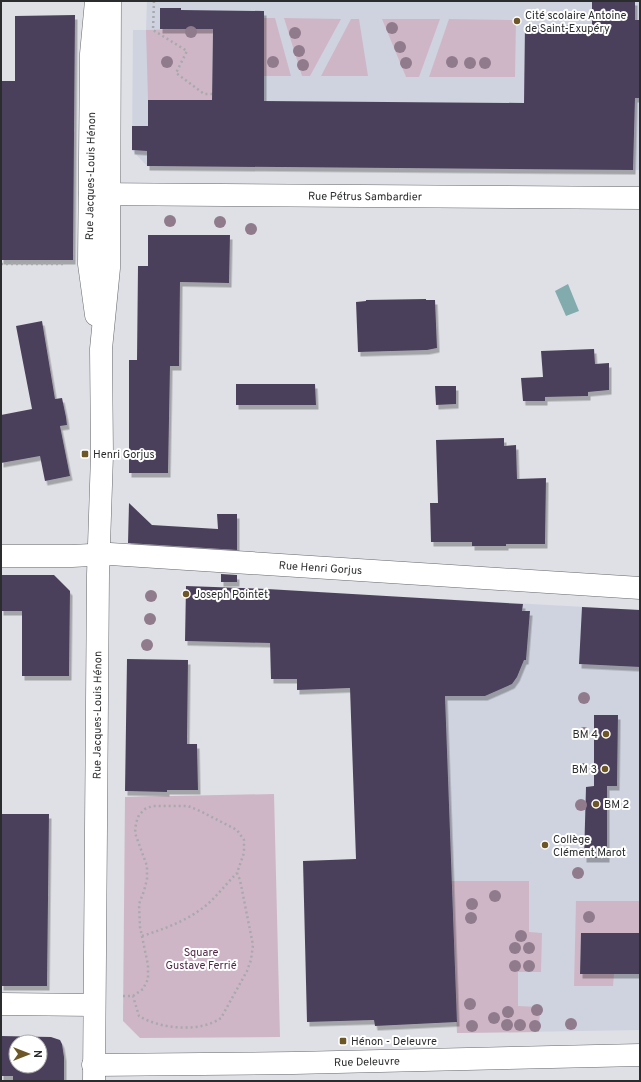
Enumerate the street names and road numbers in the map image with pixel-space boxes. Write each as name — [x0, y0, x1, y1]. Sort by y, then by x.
street label: Rue Jacques-Louis Hénon — [83, 112, 99, 240]
street label: Rue Pétrus Sambardier — [308, 190, 423, 204]
street label: Rue Henri Gorjus — [278, 559, 363, 578]
street label: Rue Jacques-Louis Hénon — [90, 651, 105, 779]
street label: Rue Deleuvre — [334, 1055, 400, 1070]

